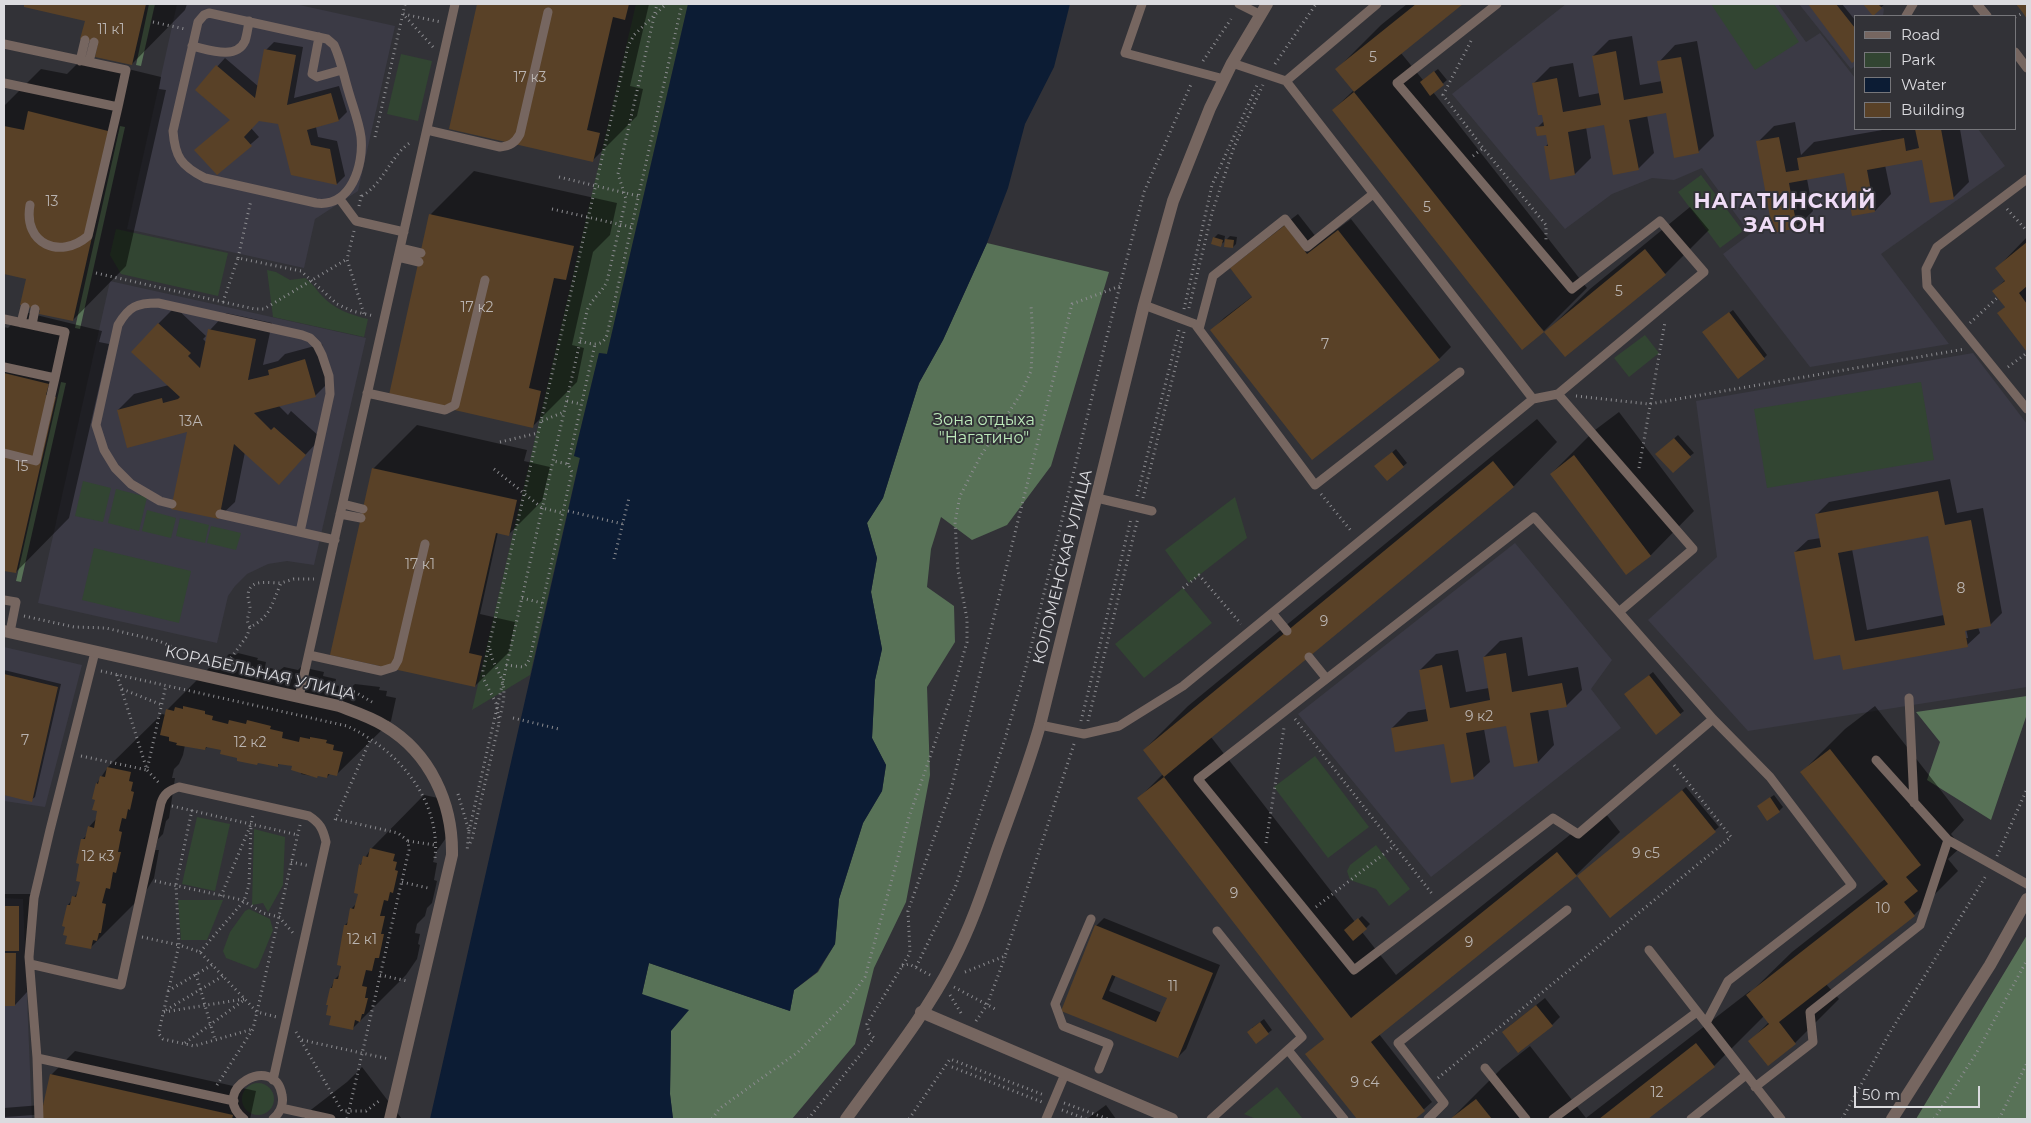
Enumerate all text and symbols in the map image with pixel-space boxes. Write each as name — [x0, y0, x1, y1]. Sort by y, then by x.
legend — [1854, 15, 2016, 130]
house number: 11 к1 — [97, 22, 125, 38]
text: Road — [1901, 25, 1940, 44]
house number: 5 — [1369, 50, 1377, 66]
text: Park — [1901, 50, 1935, 69]
house number: 17 к3 — [514, 70, 546, 86]
text: Water — [1901, 75, 1947, 94]
text: Building — [1901, 100, 1965, 119]
district label: НАГАТИНСКИЙ ЗАТОН — [1692, 189, 1878, 239]
house number: 13 — [46, 194, 58, 210]
house number: 5 — [1423, 200, 1431, 216]
house number: 5 — [1615, 284, 1623, 300]
house number: 17 к2 — [461, 300, 493, 316]
house number: 7 — [1321, 337, 1329, 353]
park label: Зона отдыха "Нагатино" — [933, 410, 1035, 448]
house number: 13А — [179, 414, 203, 430]
house number: 15 — [16, 459, 28, 475]
street label: КОЛОМЕНСКАЯ УЛИЦА — [1029, 468, 1097, 666]
house number: 17 к1 — [405, 557, 435, 573]
house number: 8 — [1957, 581, 1965, 597]
house number: 9 — [1320, 614, 1328, 630]
street label: КОРАБЕЛЬНАЯ УЛИЦА — [163, 642, 357, 704]
house number: 9 к2 — [1465, 709, 1493, 725]
house number: 7 — [21, 733, 29, 749]
house number: 12 к2 — [234, 735, 266, 751]
house number: 9 с5 — [1632, 846, 1660, 862]
house number: 12 к3 — [82, 849, 114, 865]
house number: 9 — [1230, 886, 1238, 902]
house number: 10 — [1876, 901, 1890, 917]
house number: 12 к1 — [347, 932, 377, 948]
house number: 9 — [1465, 935, 1473, 951]
house number: 11 — [1168, 979, 1178, 995]
house number: 9 с4 — [1350, 1075, 1380, 1091]
scale bar — [1856, 1076, 1982, 1108]
house number: 12 — [1650, 1085, 1664, 1101]
text: 50 m — [1862, 1085, 1900, 1104]

